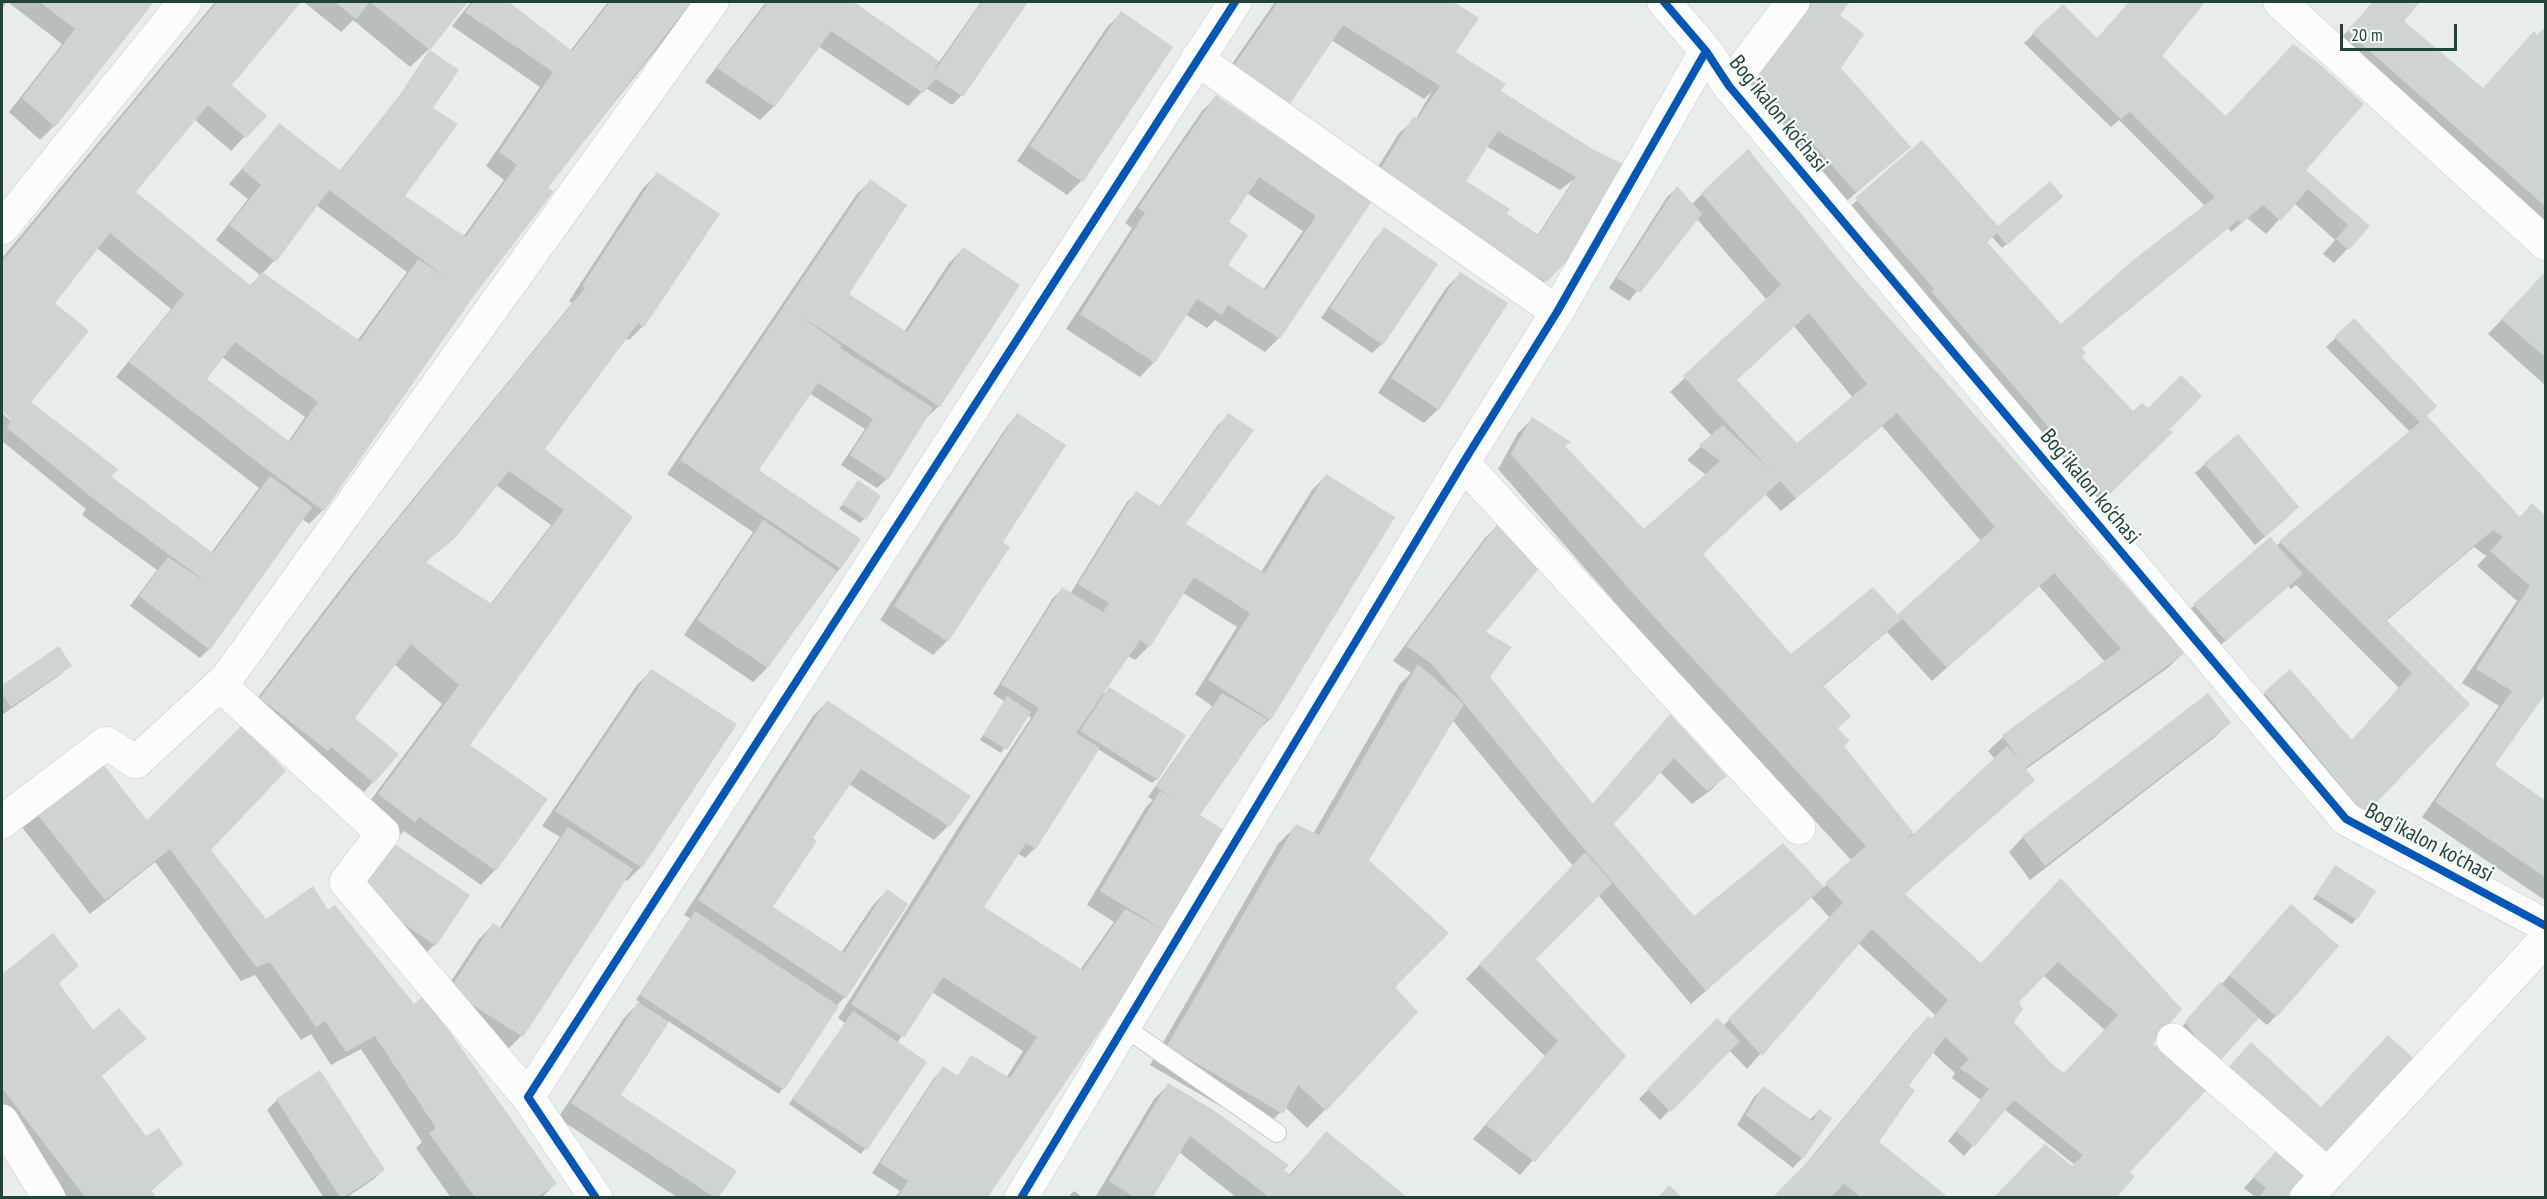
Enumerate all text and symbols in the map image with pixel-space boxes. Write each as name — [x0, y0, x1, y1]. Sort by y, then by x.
scale bar — [2343, 12, 2460, 50]
text: 20 m — [2351, 23, 2383, 46]
street label: Bog'ikalon ko'chasi — [1723, 51, 1833, 177]
street label: Bog'ikalon ko'chasi — [2034, 424, 2146, 550]
street label: Bog'ikalon ko'chasi — [2360, 798, 2498, 888]

